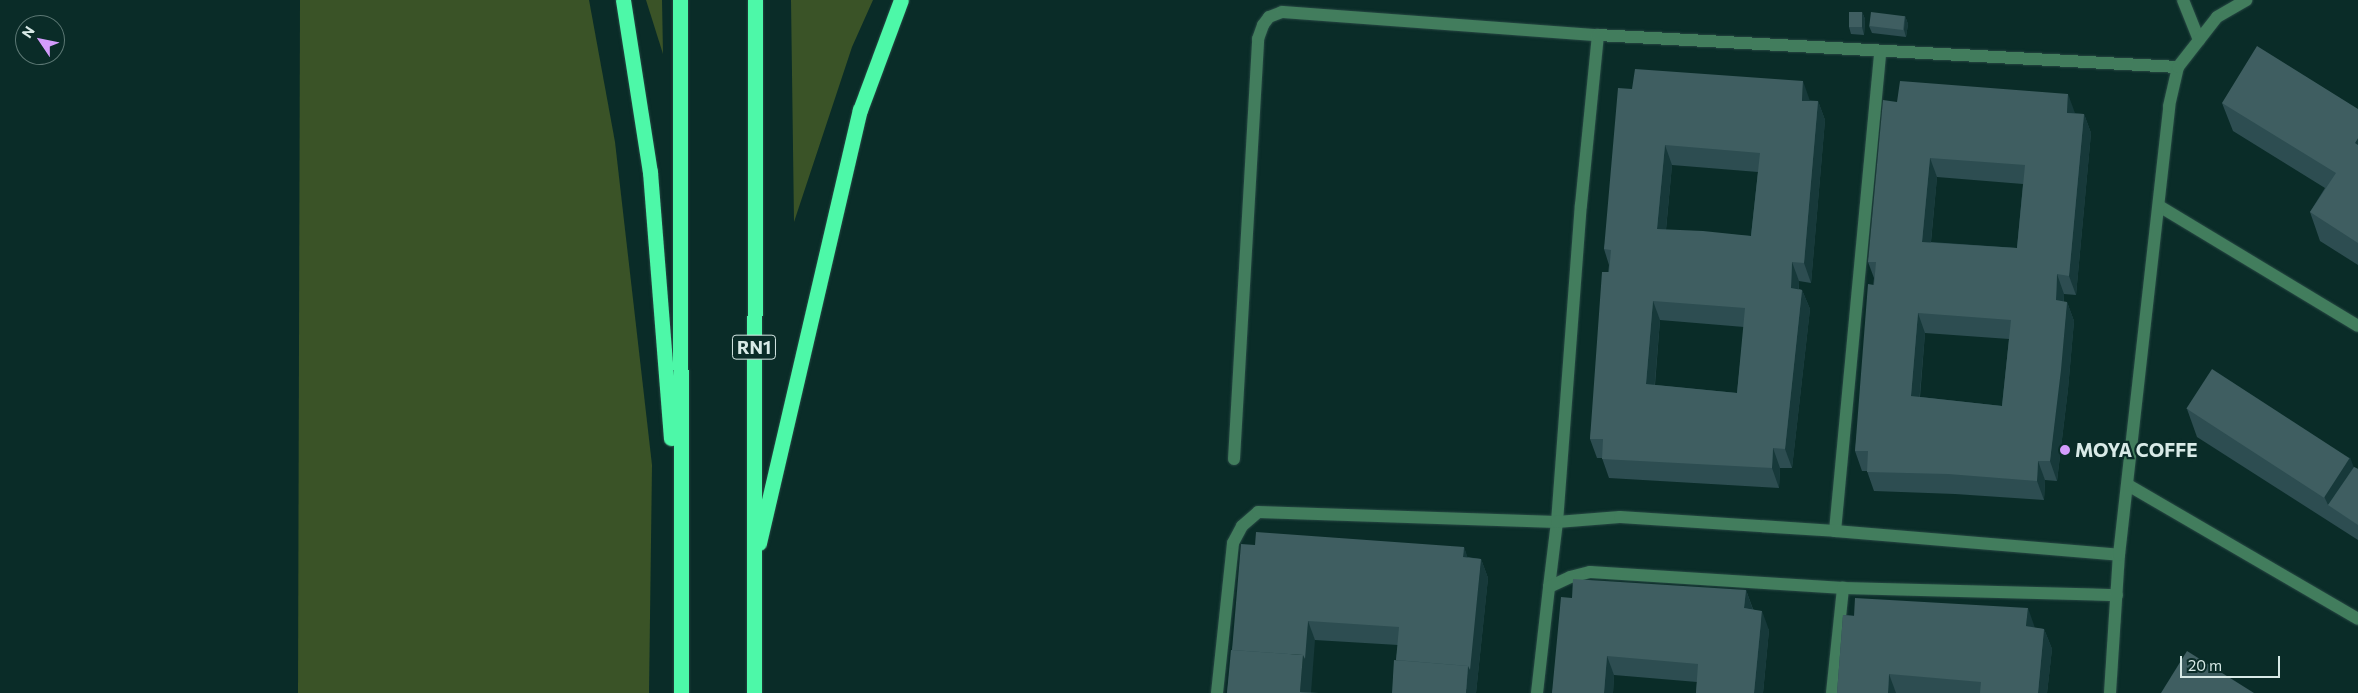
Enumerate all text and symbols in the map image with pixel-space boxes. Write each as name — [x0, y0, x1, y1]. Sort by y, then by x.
north arrow — [15, 15, 65, 65]
text: N — [18, 23, 38, 41]
road number: RN1 — [732, 332, 776, 362]
place label: MOYA COFFE — [2075, 439, 2198, 461]
marker: MOYA COFFE — [2059, 444, 2071, 456]
scale bar — [2183, 646, 2283, 678]
text: 20 m — [2188, 656, 2222, 674]

